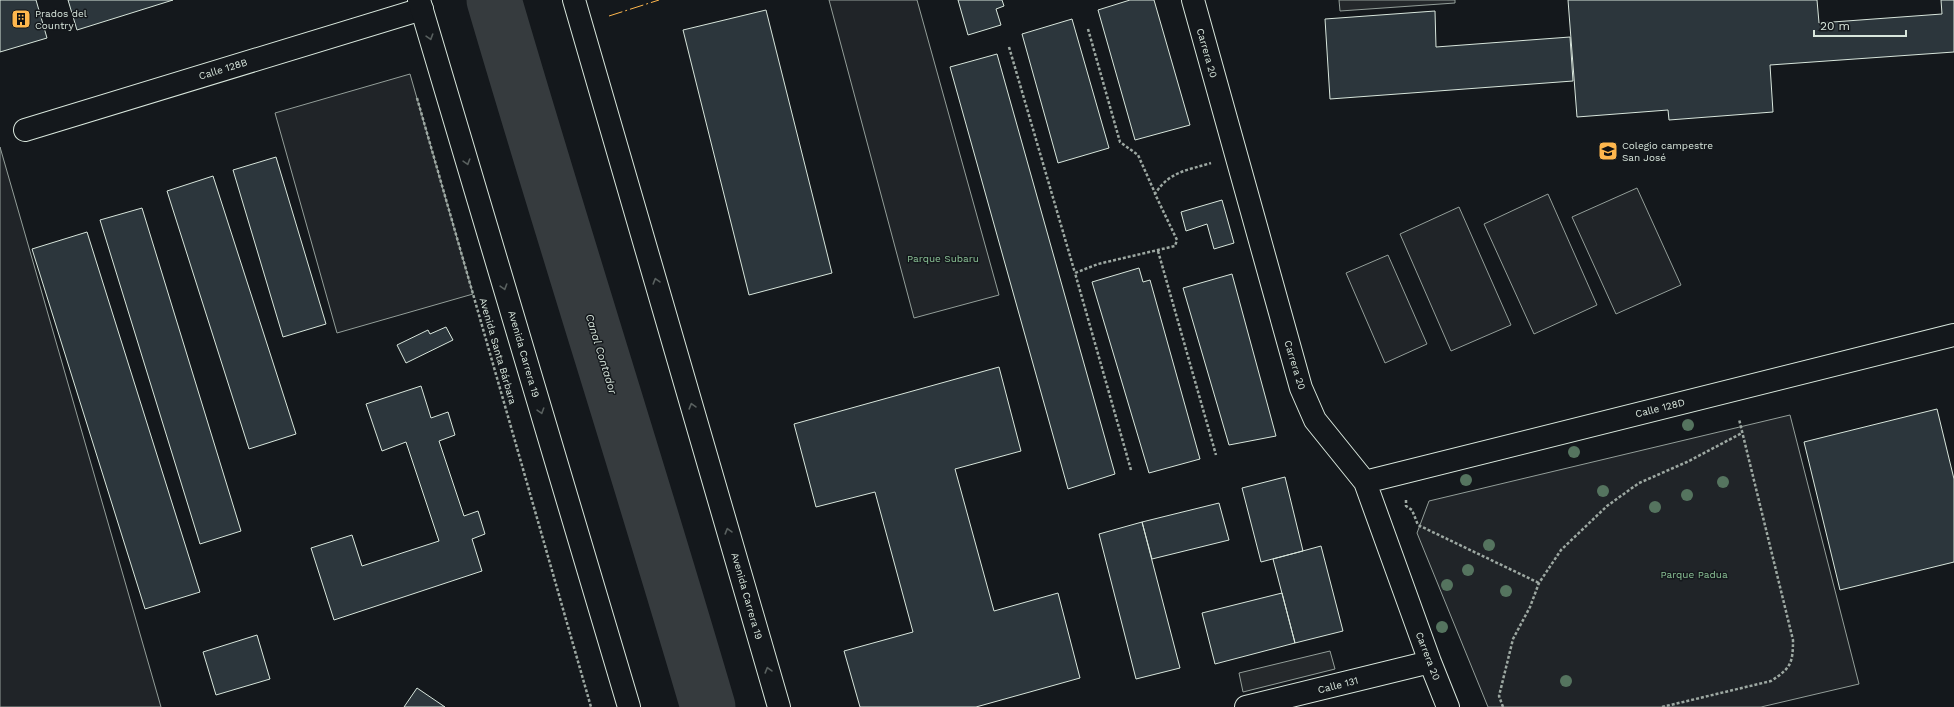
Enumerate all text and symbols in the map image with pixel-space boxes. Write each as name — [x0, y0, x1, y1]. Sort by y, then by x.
building icon: Prados del Country — [10, 8, 32, 30]
place label: Prados del Country — [35, 8, 87, 31]
scale bar — [1814, 12, 1906, 38]
text: 20 m — [1820, 19, 1850, 33]
street label: Carrera 20 — [1195, 27, 1219, 79]
one-way arrow — [425, 34, 434, 41]
street label: Calle 128B — [197, 56, 249, 82]
school or university icon: Colegio campestre San José — [1597, 140, 1619, 162]
place label: Colegio campestre San José — [1622, 140, 1713, 163]
one-way arrow — [462, 158, 471, 165]
park label: Parque Subaru — [907, 253, 979, 264]
one-way arrow — [652, 278, 661, 285]
one-way arrow — [499, 283, 508, 290]
street label: Avenida Santa Bárbara — [478, 297, 519, 406]
street label: Avenida Carrera 19 — [506, 309, 542, 399]
water label: Canal Contador — [583, 312, 620, 396]
street label: Carrera 20 — [1282, 339, 1308, 391]
street label: Calle 128D — [1634, 397, 1686, 419]
one-way arrow — [688, 403, 697, 410]
one-way arrow — [536, 408, 545, 415]
one-way arrow — [724, 528, 733, 535]
street label: Avenida Carrera 19 — [729, 551, 765, 641]
park label: Parque Padua — [1660, 569, 1728, 580]
street label: Carrera 20 — [1414, 630, 1442, 682]
one-way arrow — [764, 666, 773, 673]
street label: Calle 131 — [1317, 675, 1359, 695]

